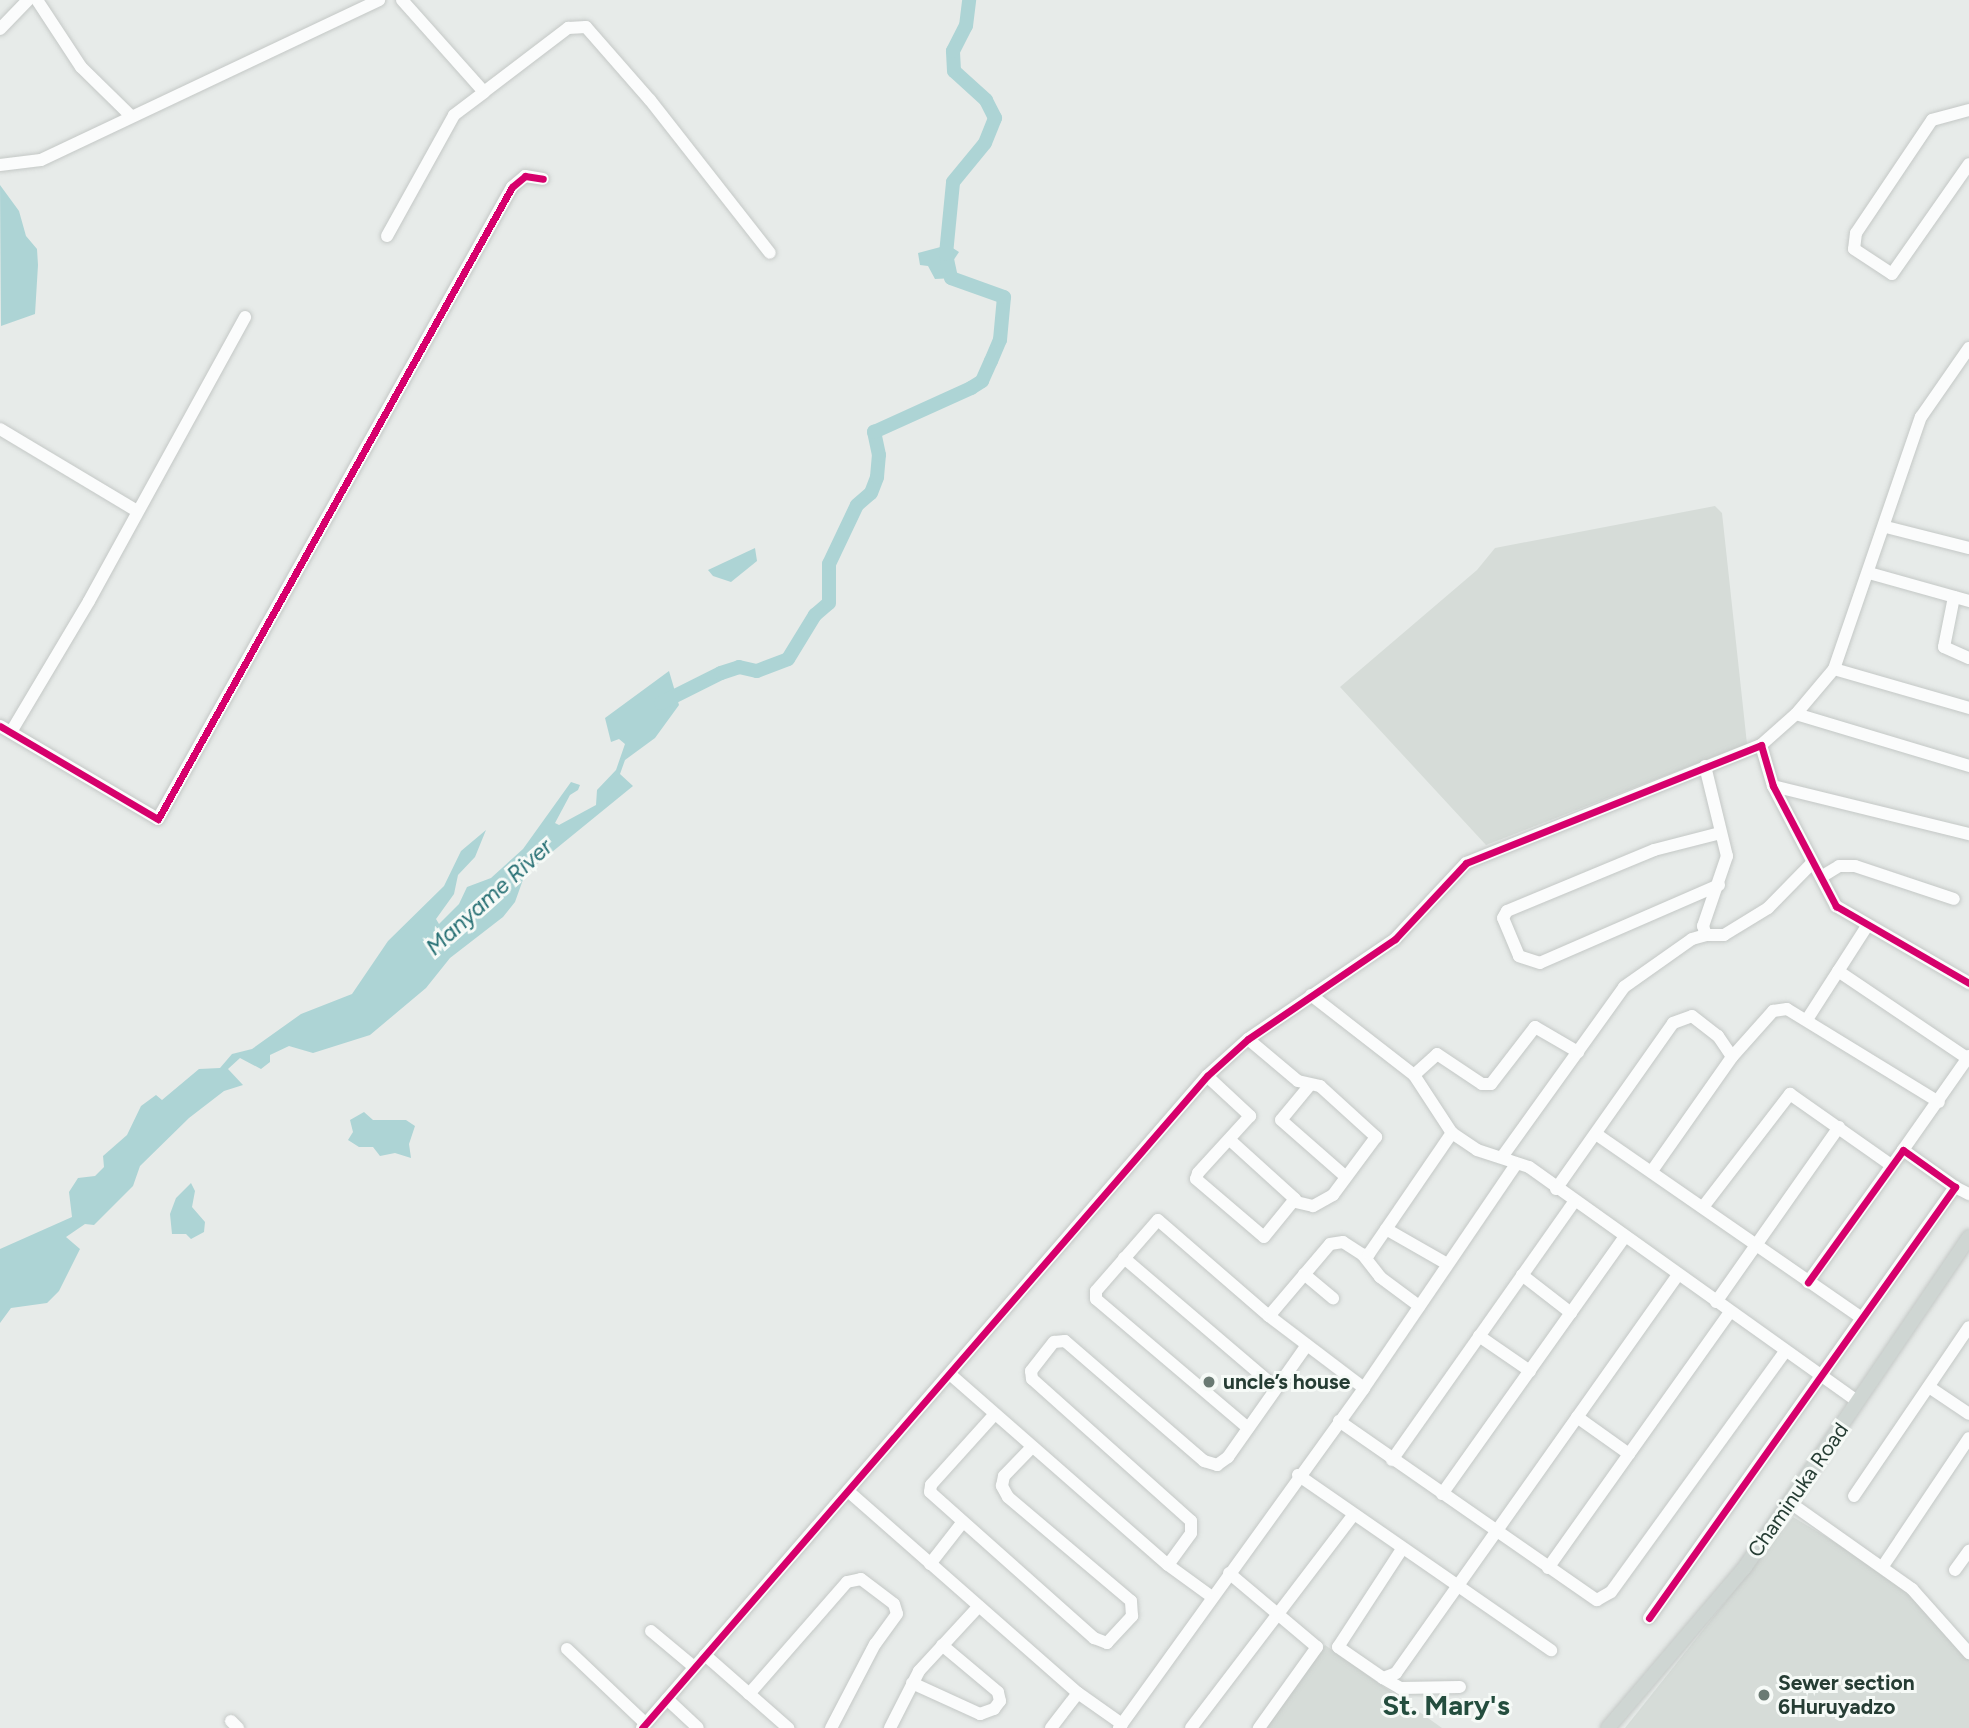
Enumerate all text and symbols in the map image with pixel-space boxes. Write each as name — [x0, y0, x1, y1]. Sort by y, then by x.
water label: Manyame River — [420, 833, 558, 961]
place label: uncle’s house — [1223, 1369, 1350, 1395]
marker: uncle’s house — [1201, 1374, 1217, 1390]
street label: Chaminuka Road — [1742, 1418, 1854, 1562]
place label: Sewer section 6Huruyadzo — [1778, 1670, 1915, 1720]
marker: Sewer section 6Huruyadzo — [1756, 1687, 1772, 1703]
district label: St. Mary's — [1382, 1688, 1510, 1722]

